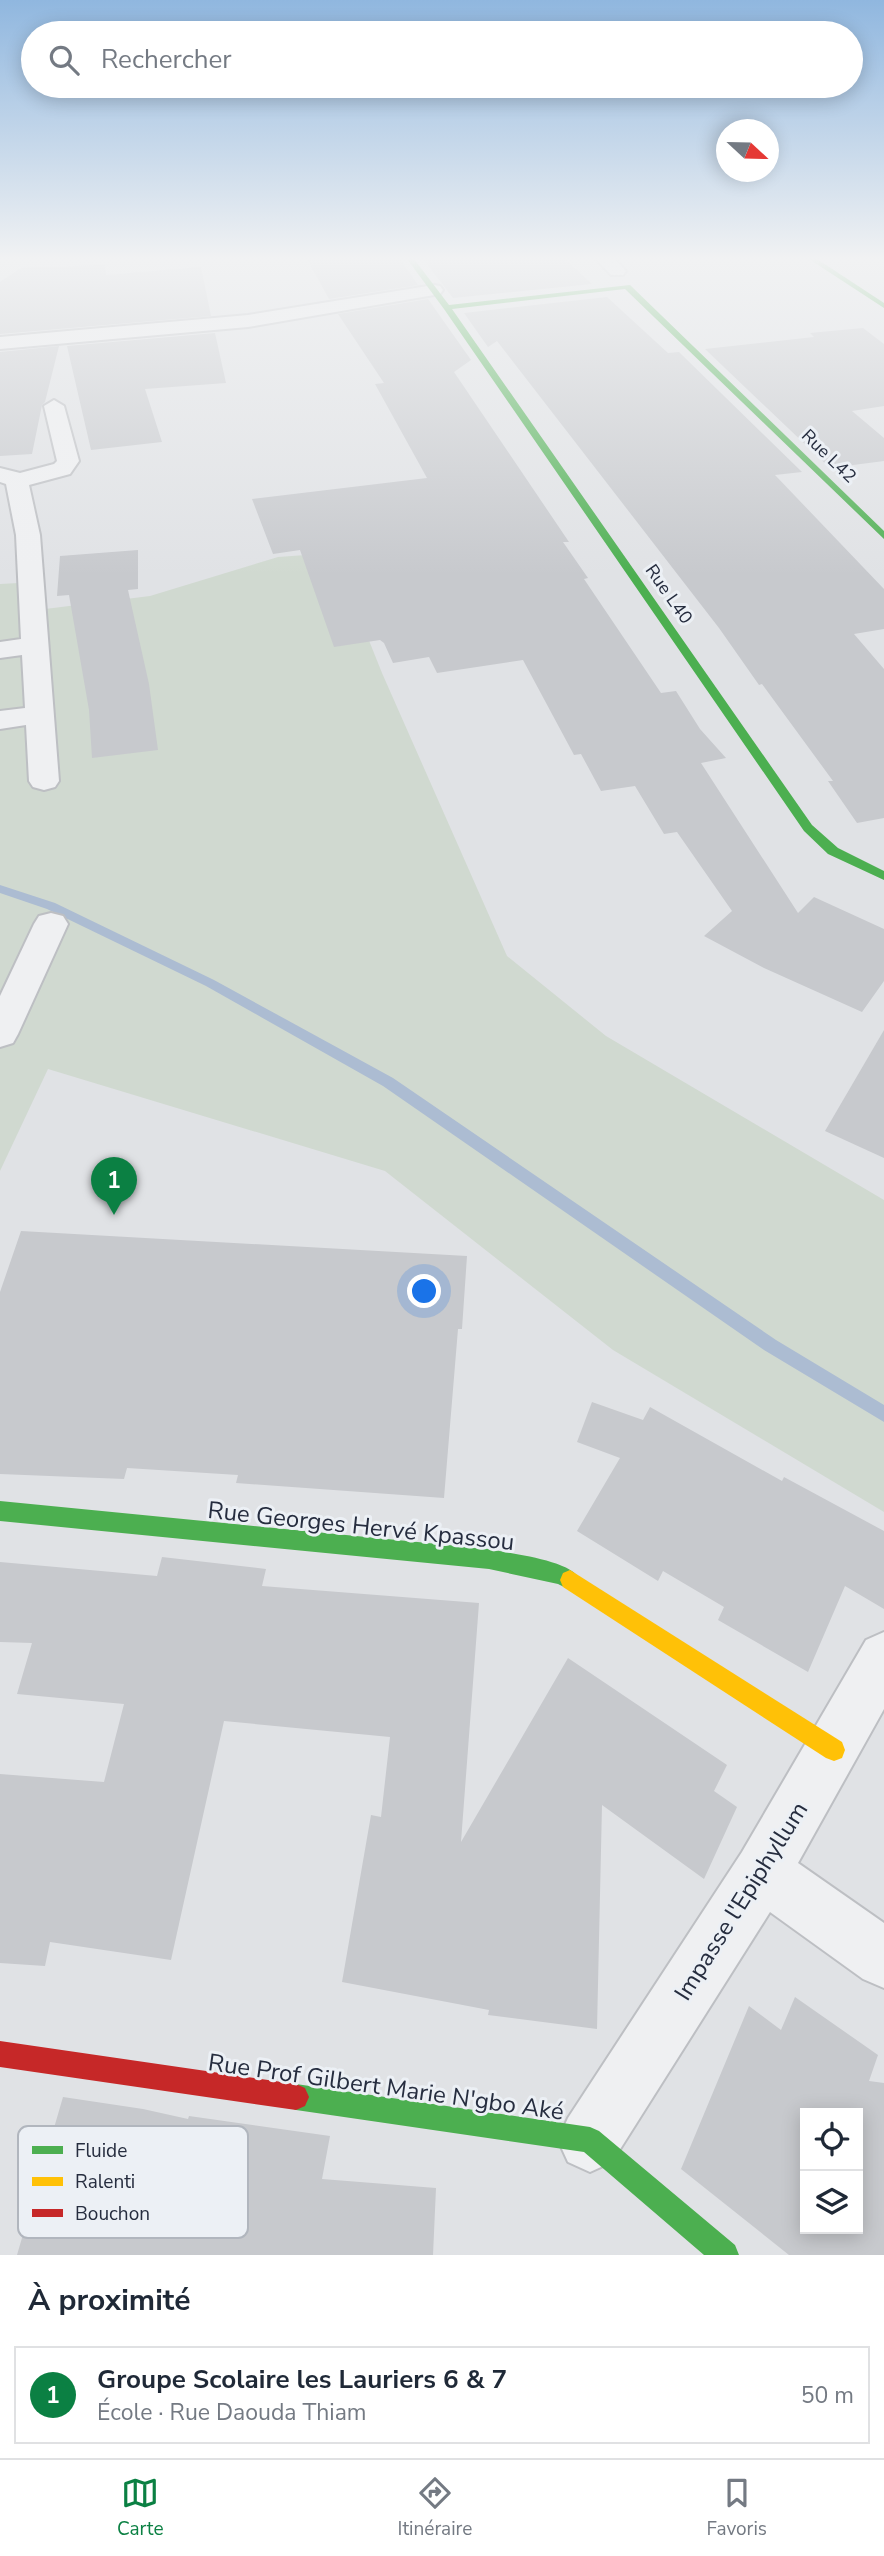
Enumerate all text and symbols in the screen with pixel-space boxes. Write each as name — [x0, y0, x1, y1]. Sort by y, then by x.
search box — [21, 21, 863, 98]
icon: search — [45, 41, 83, 79]
text: Rechercher — [101, 42, 232, 77]
north arrow — [716, 119, 779, 182]
street label: Rue L42 — [796, 424, 862, 488]
street label: Rue L40 — [640, 559, 698, 629]
pin: 1 — [91, 1157, 137, 1215]
your location — [407, 1274, 441, 1308]
street label: Rue Georges Hervé Kpassou — [206, 1494, 516, 1558]
street label: Impasse l'Epiphyllum — [667, 1796, 815, 2006]
street label: Rue Prof Gilbert Marie N'gbo Aké — [206, 2046, 566, 2128]
map controls — [800, 2108, 863, 2234]
button: locate — [800, 2108, 863, 2171]
legend — [18, 2126, 248, 2238]
text: Fluide — [75, 2138, 127, 2164]
text: Ralenti — [75, 2169, 135, 2195]
button: layers — [800, 2171, 863, 2234]
text: Bouchon — [75, 2201, 150, 2227]
text: À proximité — [28, 2280, 190, 2321]
text: Groupe Scolaire les Lauriers 6 & 7 — [97, 2362, 507, 2397]
text: 1 — [46, 2380, 60, 2411]
text: 50 m — [801, 2380, 854, 2411]
text: École · Rue Daouda Thiam — [97, 2397, 367, 2428]
tab: Carte — [117, 2474, 164, 2542]
tab: Itinéraire — [398, 2474, 472, 2542]
tab: Favoris — [706, 2474, 767, 2542]

